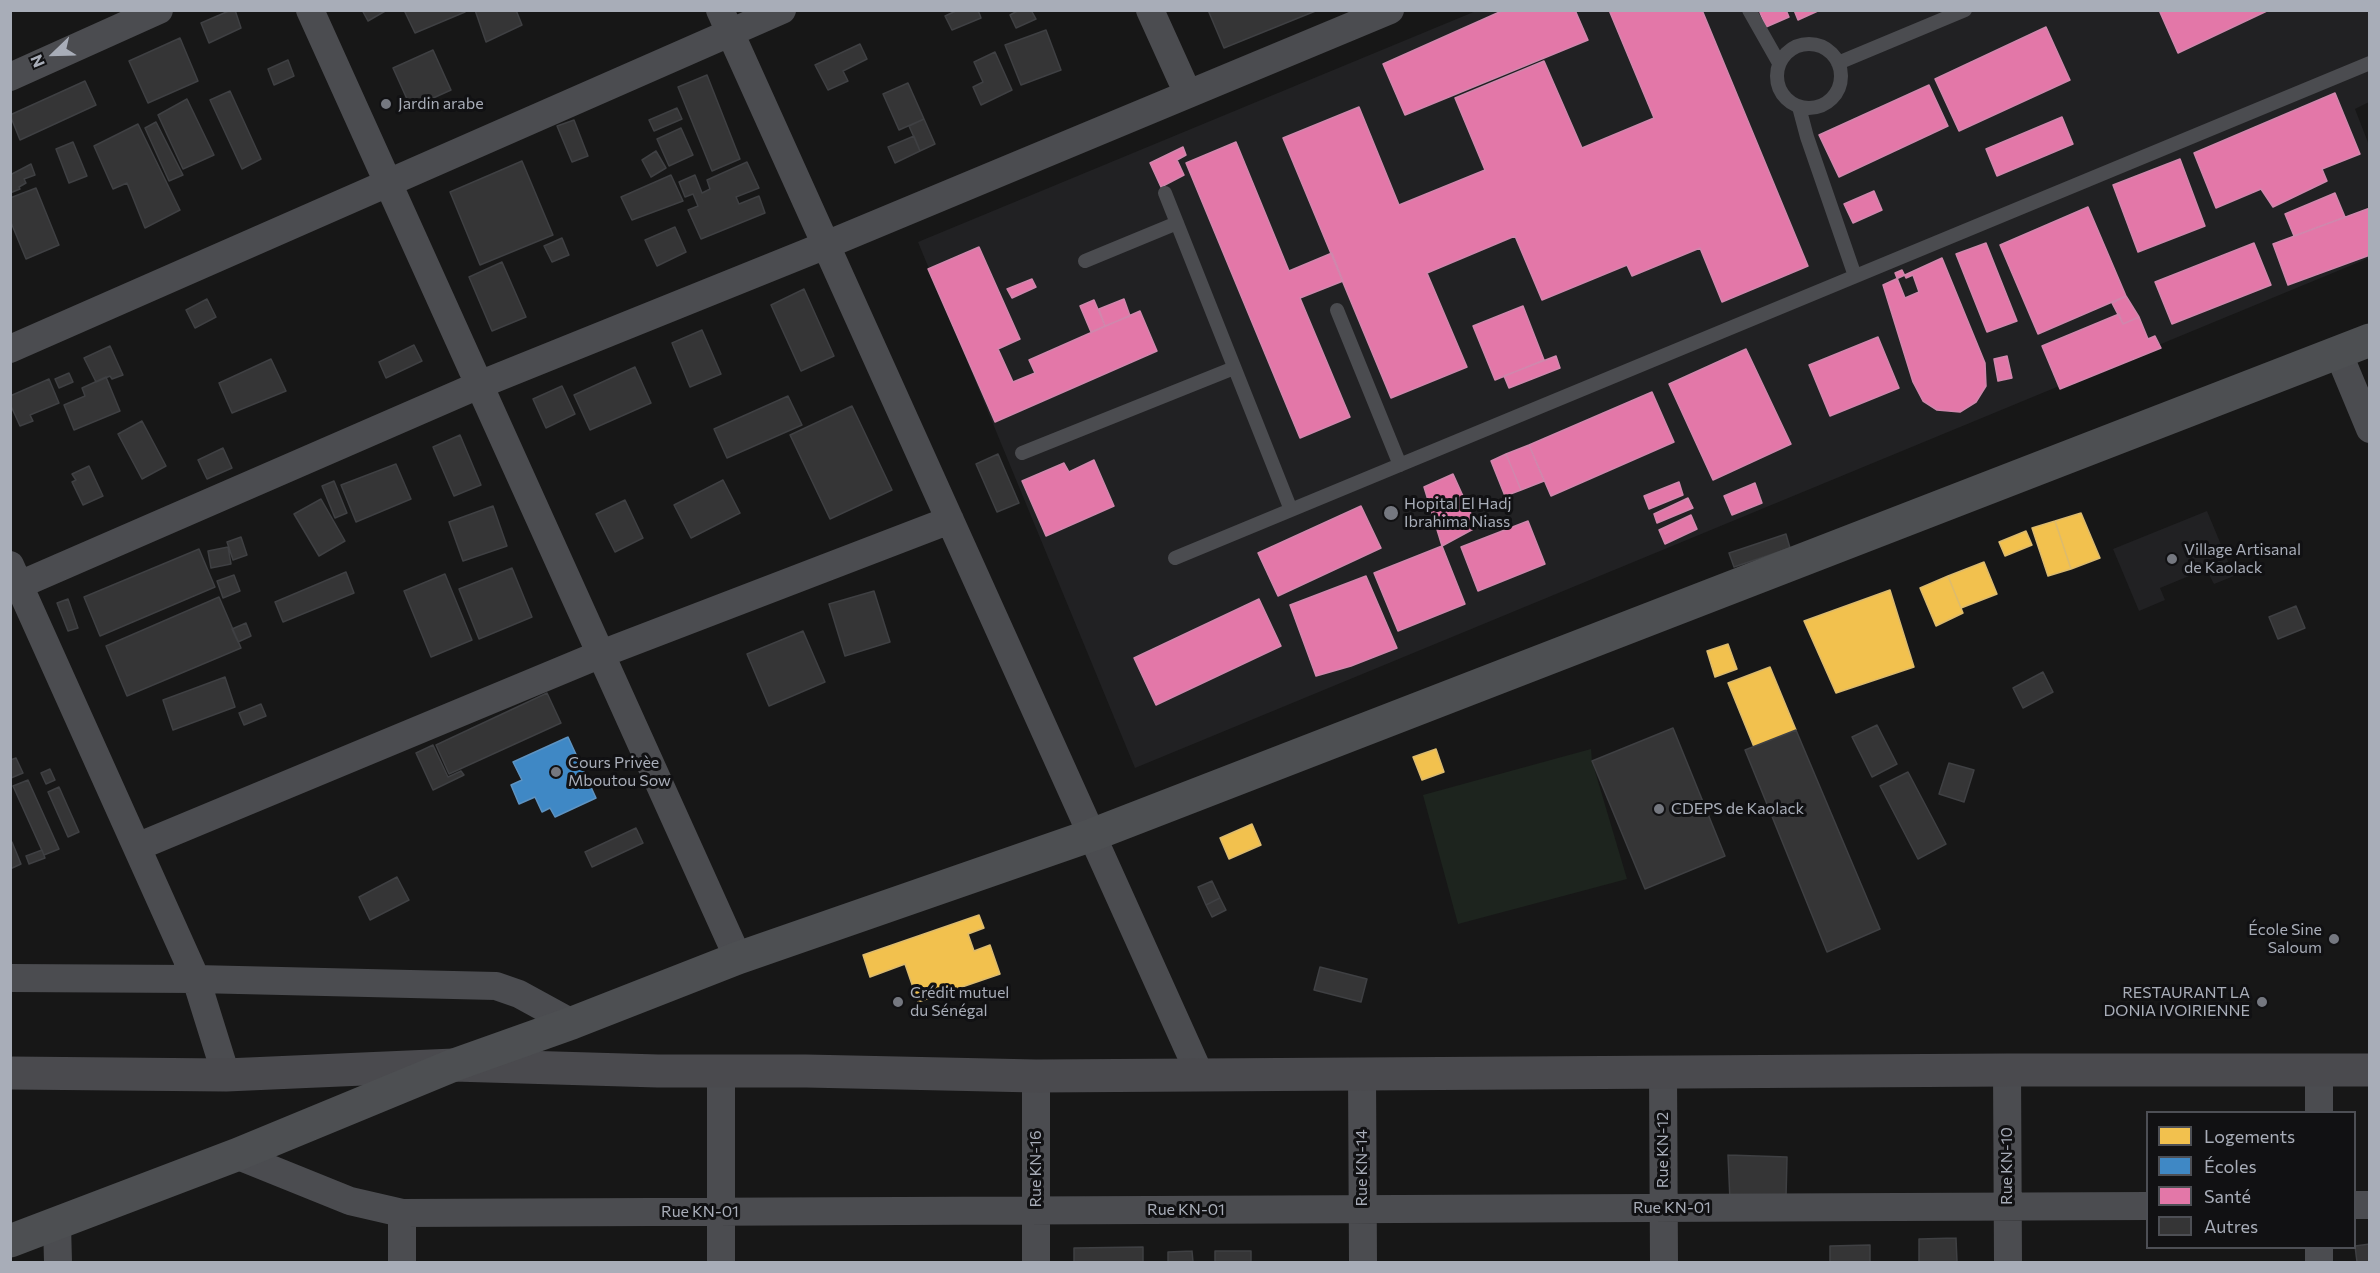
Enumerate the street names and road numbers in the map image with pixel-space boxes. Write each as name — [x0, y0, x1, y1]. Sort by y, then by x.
street label: Rue KN-12 — [1653, 1112, 1673, 1188]
street label: Rue KN-10 — [1997, 1127, 2017, 1205]
street label: Rue KN-14 — [1352, 1129, 1372, 1207]
street label: Rue KN-16 — [1026, 1130, 1046, 1208]
street label: Rue KN-01 — [1633, 1198, 1711, 1218]
street label: Rue KN-01 — [1147, 1200, 1225, 1220]
street label: Rue KN-01 — [661, 1202, 739, 1222]

